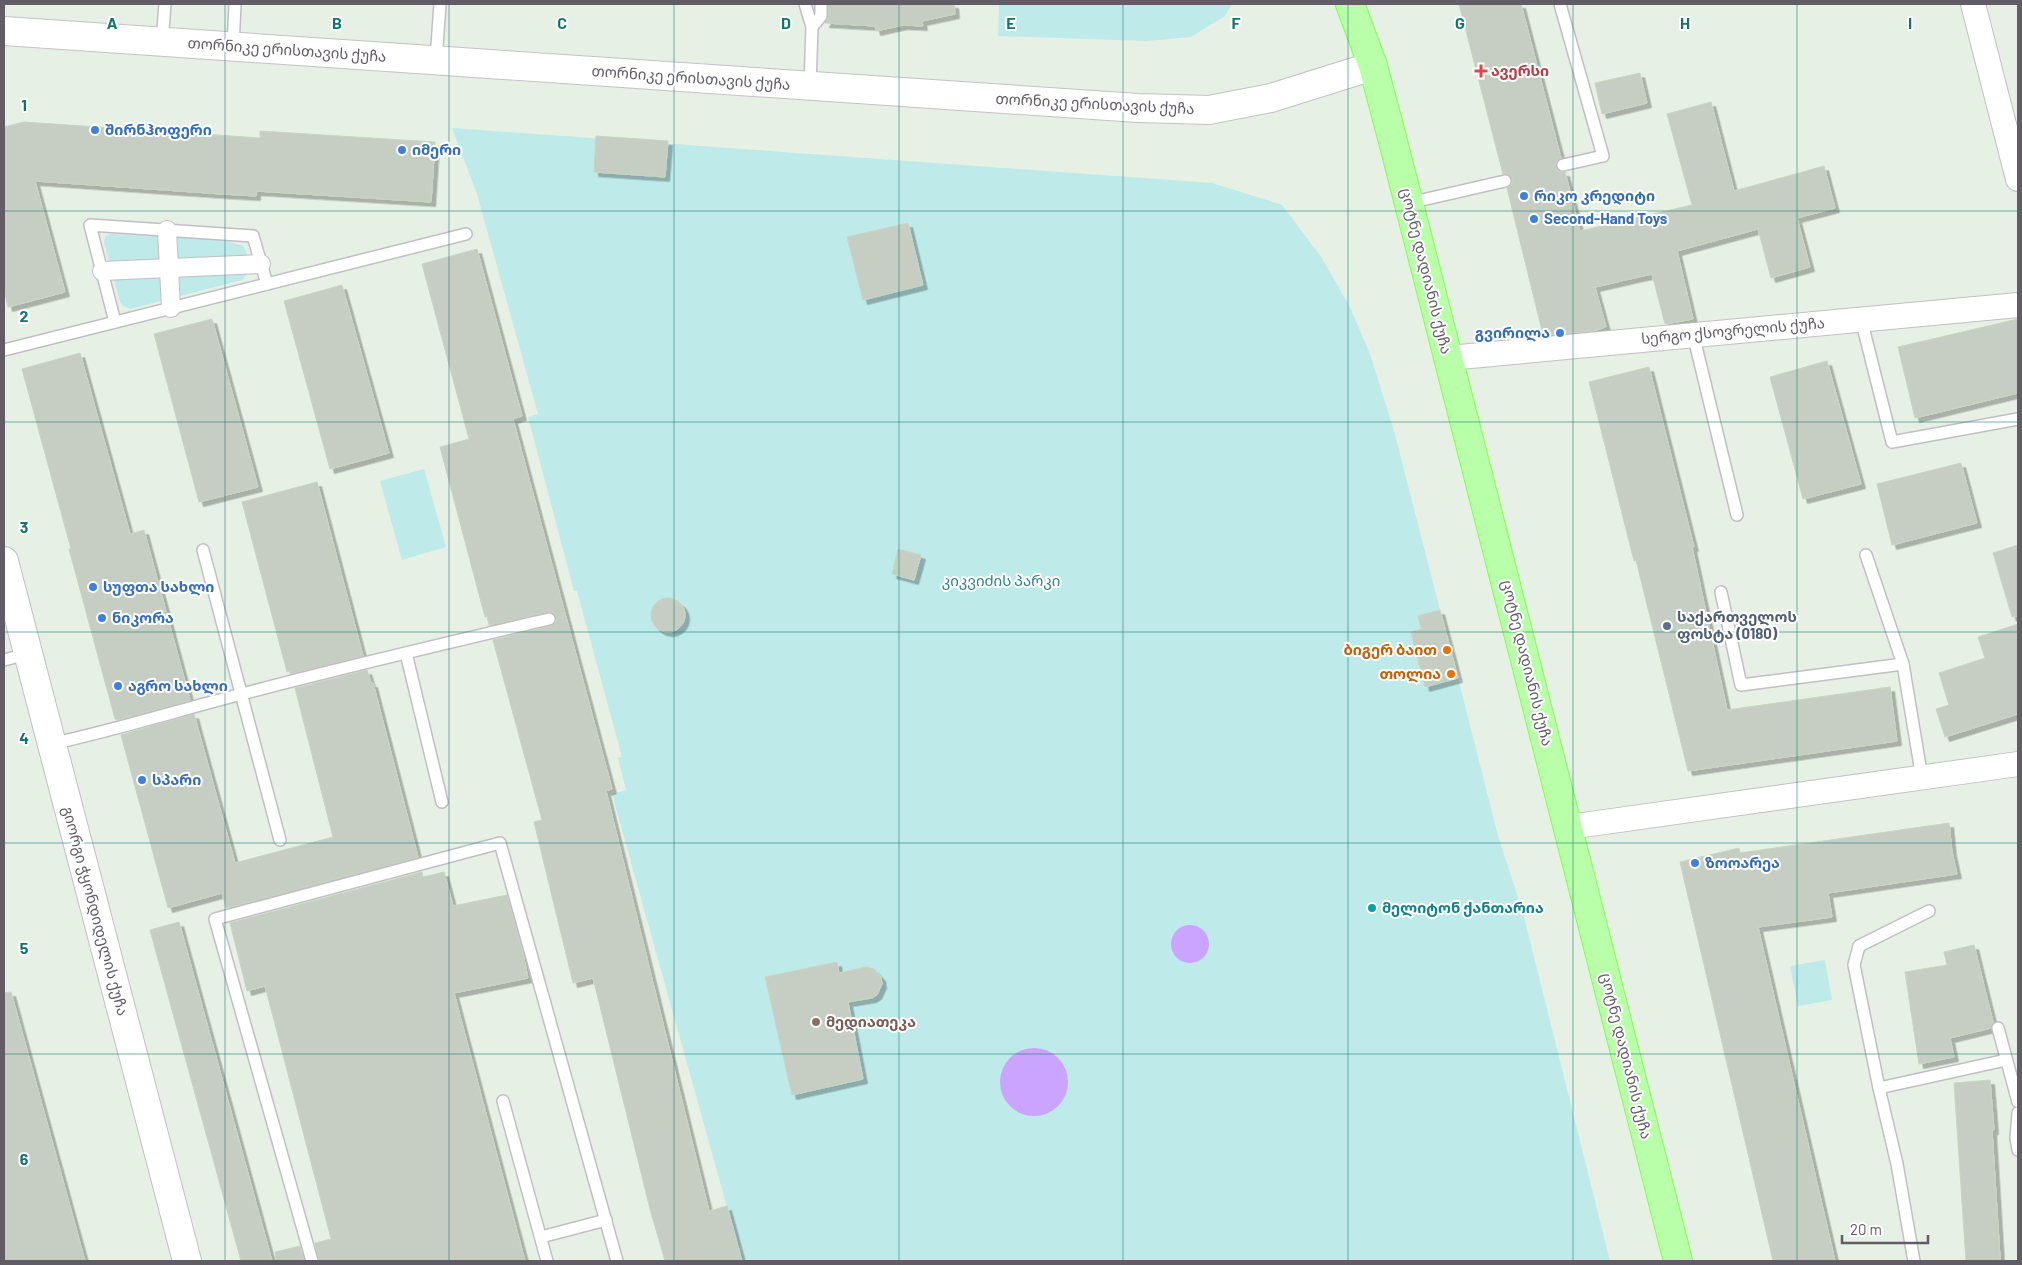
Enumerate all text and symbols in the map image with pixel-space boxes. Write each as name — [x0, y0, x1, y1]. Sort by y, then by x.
text: A — [107, 13, 118, 32]
text: B — [332, 13, 342, 32]
text: C — [557, 13, 567, 32]
text: D — [781, 13, 791, 32]
text: E — [1006, 13, 1016, 32]
text: F — [1232, 13, 1241, 32]
text: G — [1455, 13, 1465, 32]
text: H — [1680, 13, 1690, 32]
text: I — [1908, 13, 1912, 32]
street label: თორნიკე ერისთავის ქუჩა — [187, 33, 387, 66]
street label: თორნიკე ერისთავის ქუჩა — [591, 61, 791, 94]
place label: ავერსი — [1491, 61, 1549, 80]
marker: ავერსი — [1475, 65, 1487, 77]
street label: თორნიკე ერისთავის ქუჩა — [995, 89, 1195, 118]
text: 1 — [21, 95, 27, 114]
place label: შირნჰოფერი — [105, 120, 212, 139]
marker: შირნჰოფერი — [89, 124, 101, 136]
place label: იმერი — [412, 140, 461, 159]
marker: იმერი — [396, 144, 408, 156]
street label: ცოტნე დადიანის ქუჩა — [1397, 186, 1456, 356]
place label: რიკო კრედიტი — [1534, 186, 1655, 205]
marker: რიკო კრედიტი — [1518, 190, 1530, 202]
place label: Second-Hand Toys — [1544, 209, 1668, 227]
marker: Second-Hand Toys — [1528, 213, 1540, 225]
text: 2 — [20, 306, 29, 325]
street label: სერგო ქსოვრელის ქუჩა — [1640, 313, 1826, 348]
place label: გვირილა — [1475, 323, 1550, 342]
marker: გვირილა — [1554, 327, 1566, 339]
text: 3 — [20, 517, 28, 536]
park label: კიკვიძის პარკი — [942, 571, 1060, 590]
place label: სუფთა სახლი — [103, 577, 214, 596]
street label: ცოტნე დადიანის ქუჩა — [1498, 578, 1557, 748]
marker: სუფთა სახლი — [87, 581, 99, 593]
place label: საქართველოს ფოსტა (0180) — [1677, 607, 1797, 643]
place label: ნიკორა — [112, 608, 174, 627]
marker: ნიკორა — [96, 612, 108, 624]
marker: საქართველოს ფოსტა (0180) — [1661, 620, 1673, 632]
place label: ბიგერ ბაით — [1344, 640, 1437, 659]
marker: ბიგერ ბაით — [1441, 644, 1453, 656]
place label: თოლია — [1379, 664, 1441, 683]
marker: თოლია — [1445, 668, 1457, 680]
place label: აგრო სახლი — [128, 676, 228, 695]
marker: აგრო სახლი — [112, 680, 124, 692]
text: 4 — [19, 728, 29, 747]
place label: სპარი — [152, 770, 201, 788]
marker: სპარი — [136, 774, 148, 786]
street label: გიორგი ჭყონდიდელის ქუჩა — [58, 804, 133, 1018]
place label: ზოოარეა — [1705, 853, 1780, 872]
marker: ზოოარეა — [1689, 857, 1701, 869]
place label: მელიტონ ქანთარია — [1382, 898, 1544, 917]
marker: მელიტონ ქანთარია — [1366, 902, 1378, 914]
text: 5 — [20, 938, 29, 957]
street label: ცოტნე დადიანის ქუჩა — [1597, 971, 1656, 1141]
place label: მედიათეკა — [826, 1012, 916, 1031]
marker: მედიათეკა — [810, 1016, 822, 1028]
text: 6 — [20, 1149, 29, 1168]
scale bar — [1842, 1212, 1928, 1244]
text: 20 m — [1850, 1220, 1882, 1238]

